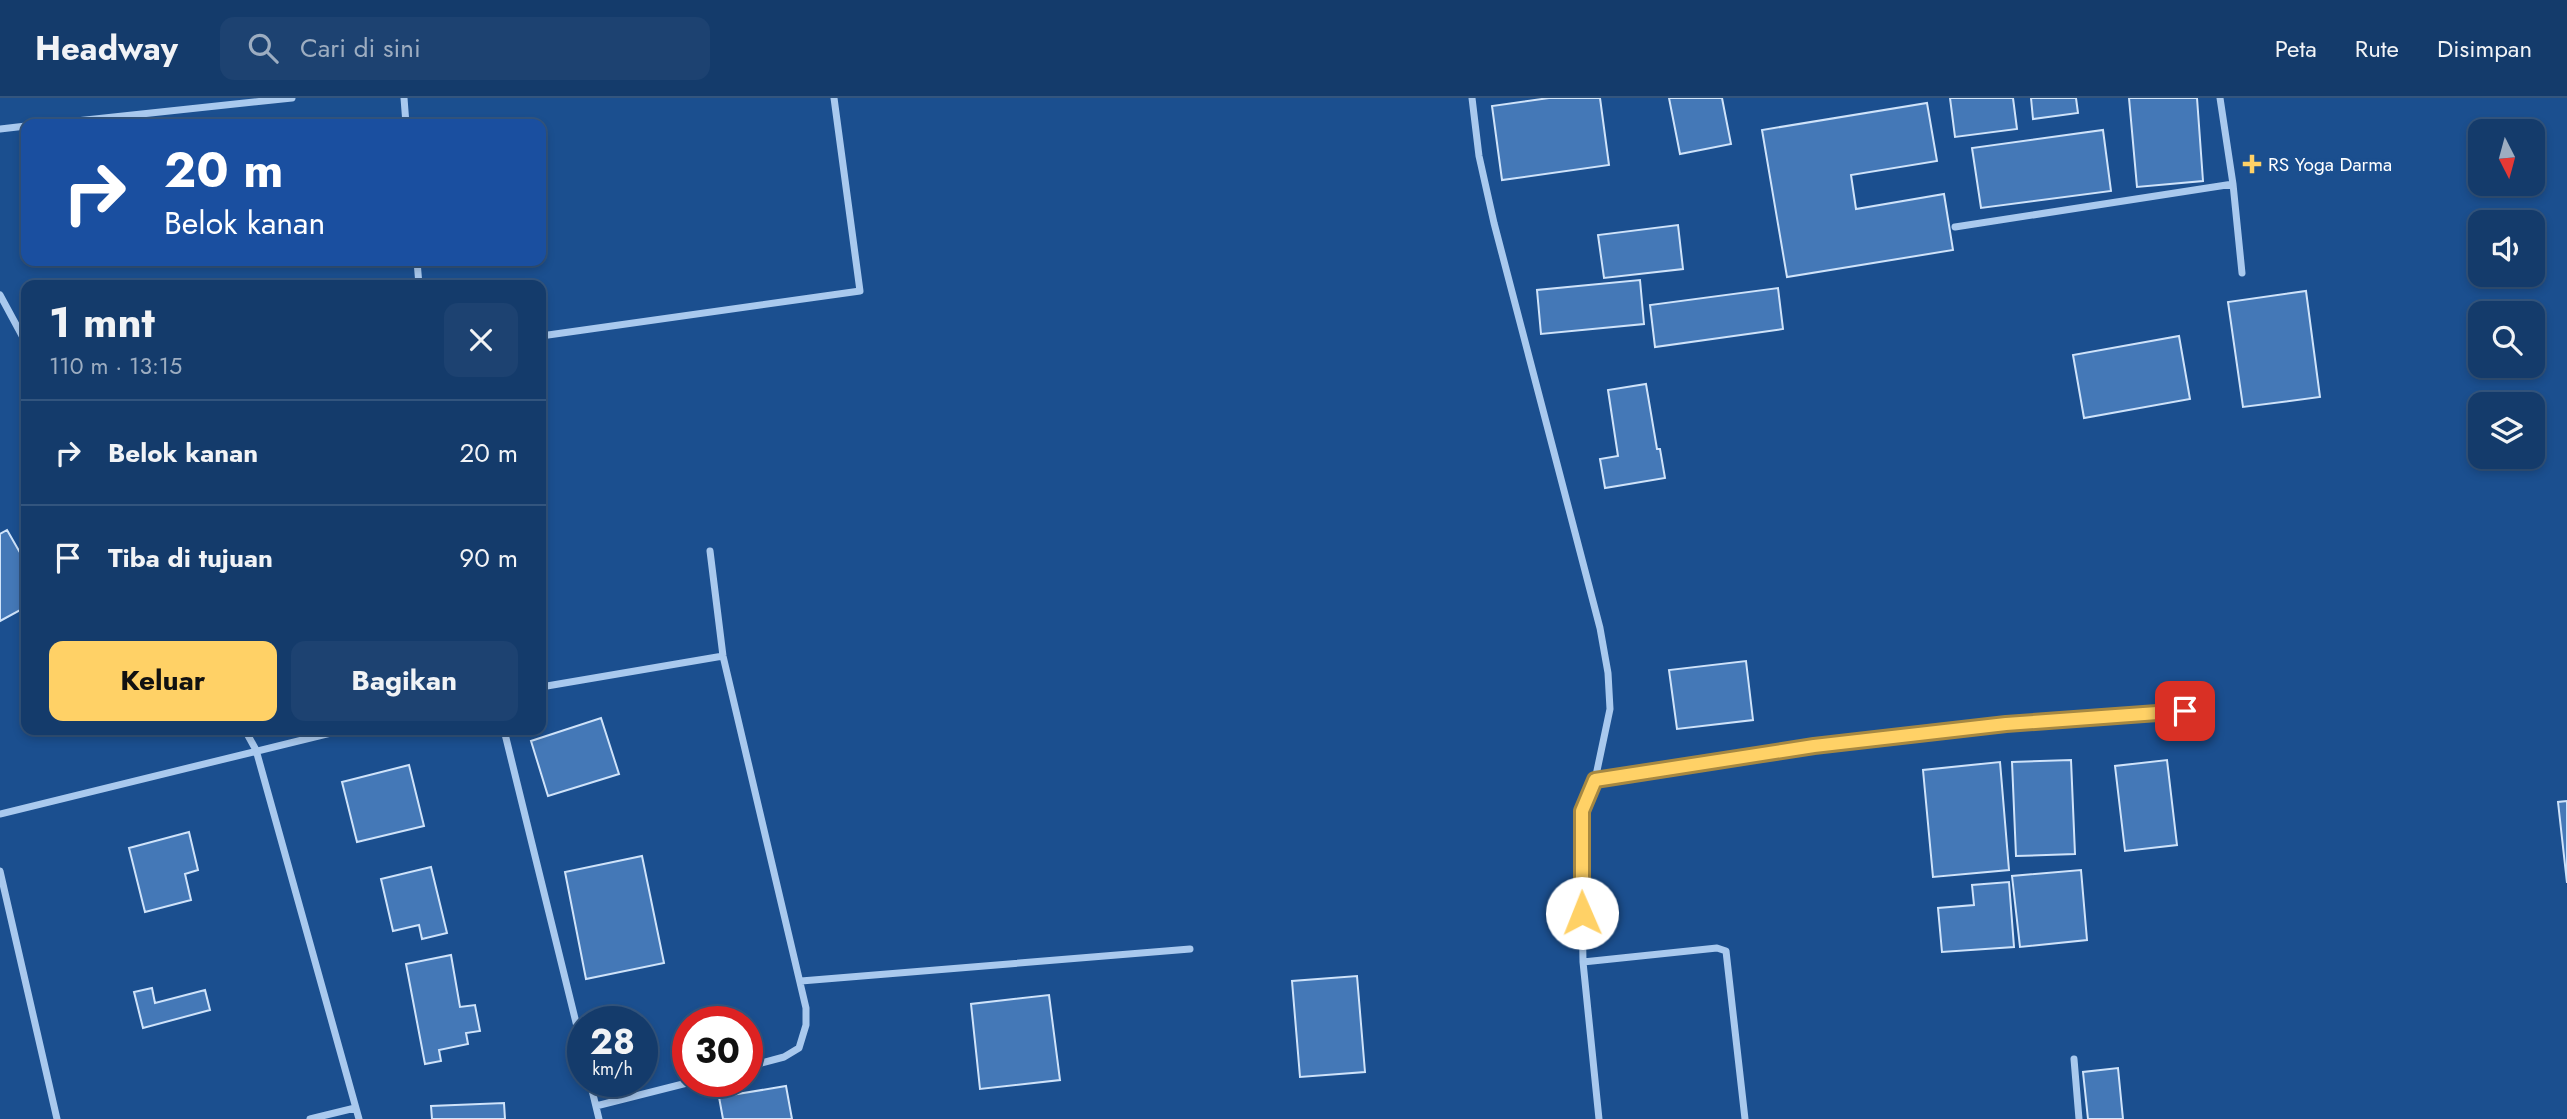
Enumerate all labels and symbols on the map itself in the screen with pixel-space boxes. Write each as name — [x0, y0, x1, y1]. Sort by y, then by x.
north arrow — [2468, 119, 2544, 196]
place label: RS Yoga Darma — [2268, 151, 2392, 178]
marker: RS Yoga Darma — [2242, 154, 2262, 174]
pin — [2155, 681, 2215, 741]
position arrow — [1545, 876, 1619, 950]
speed limit sign: 30 — [672, 1006, 763, 1097]

